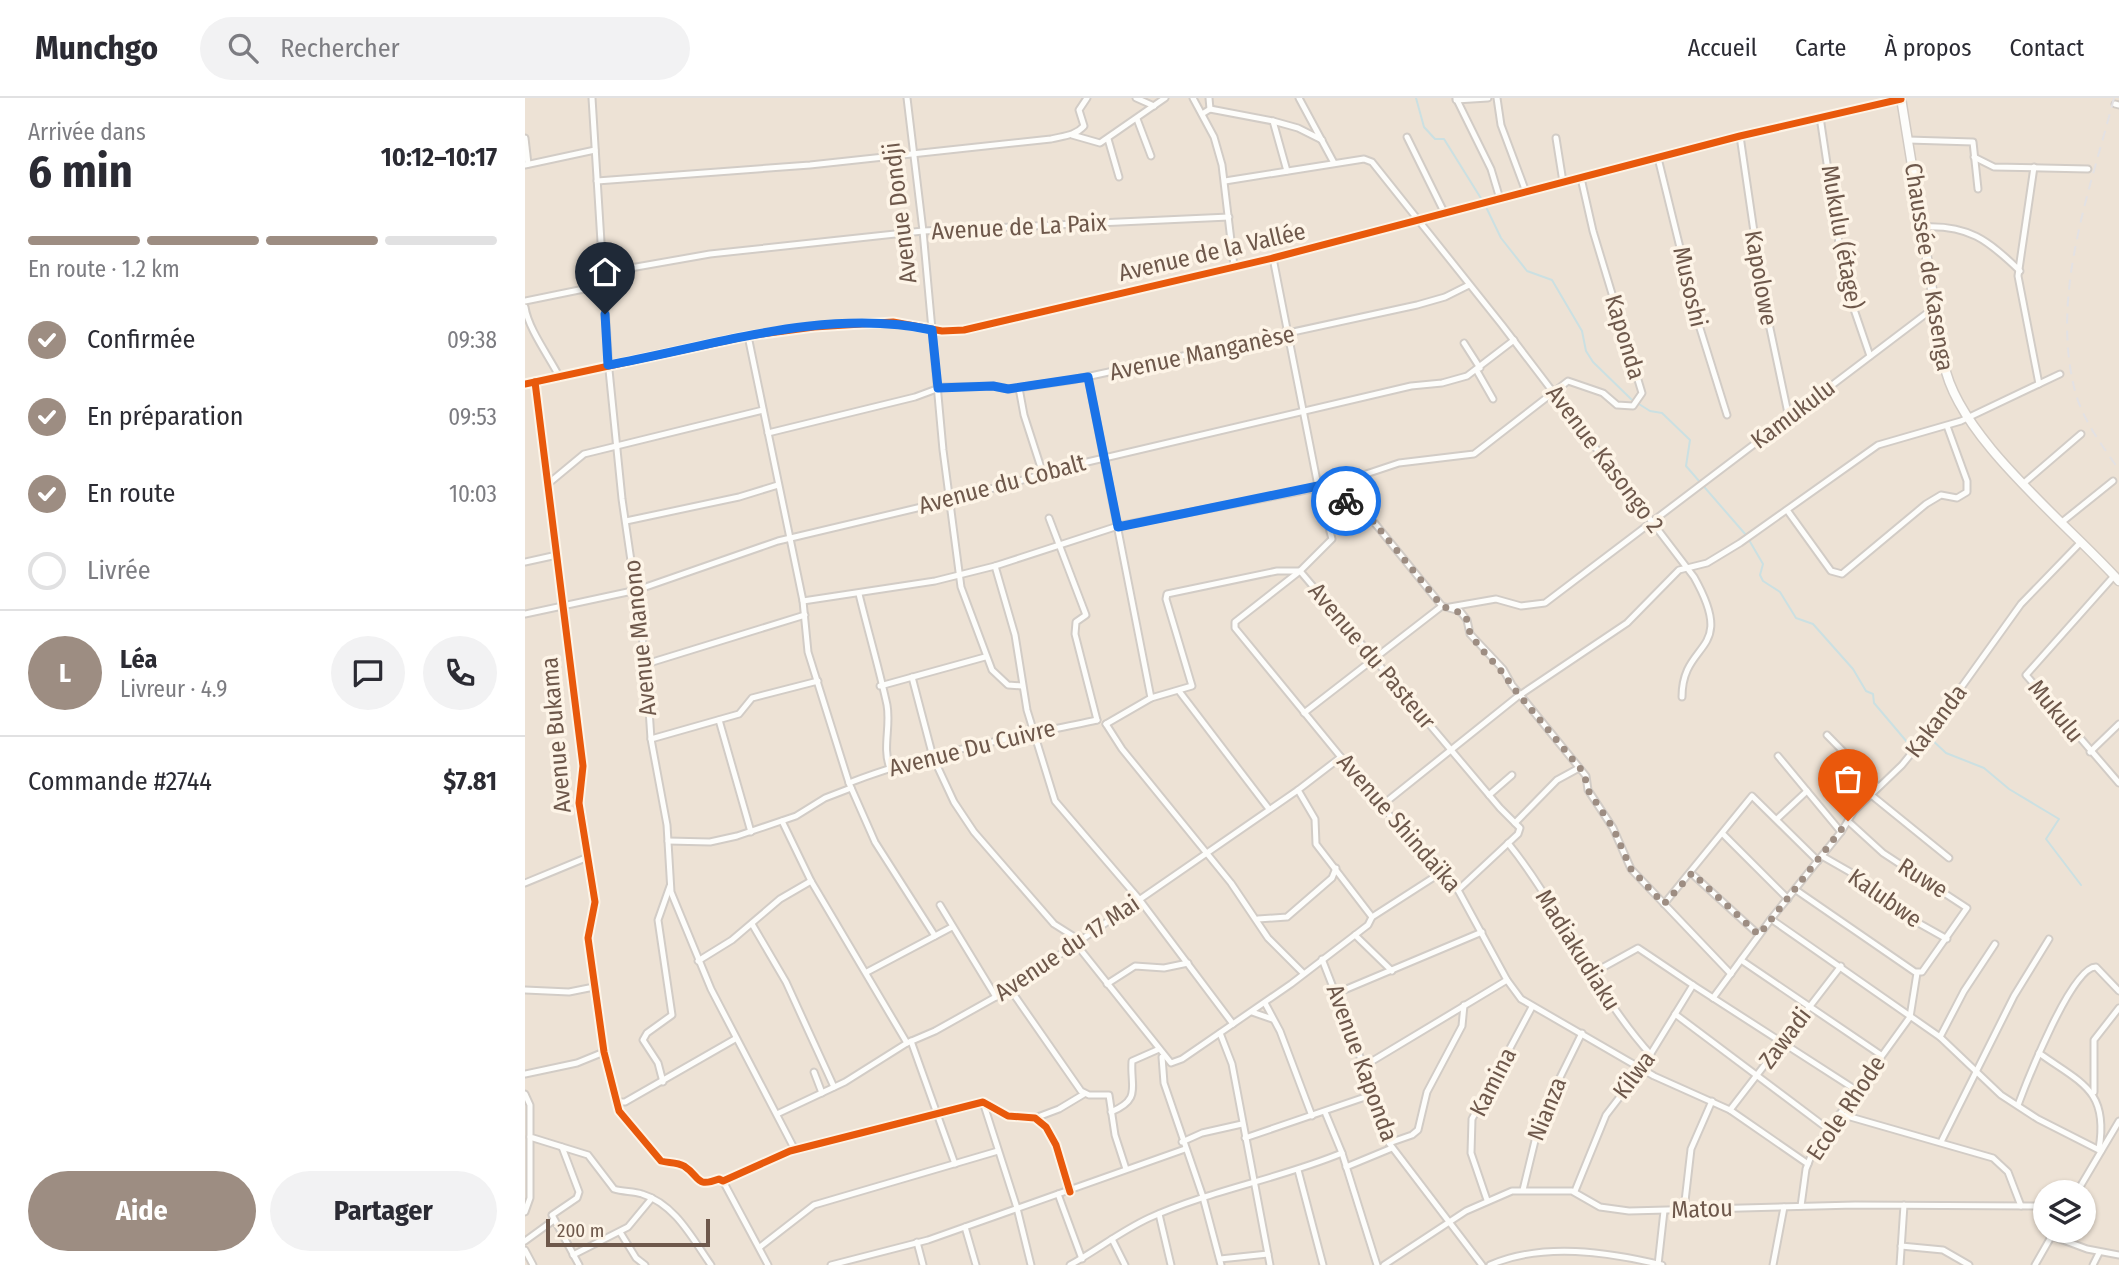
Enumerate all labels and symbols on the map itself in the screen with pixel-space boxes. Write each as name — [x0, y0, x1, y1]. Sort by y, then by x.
street label: Avenue Dondji — [877, 141, 923, 285]
street label: Chaussée de Kasenga — [1899, 161, 1959, 373]
street label: Mukulu (étage) — [1816, 163, 1868, 311]
street label: Avenue de La Paix — [931, 208, 1108, 246]
street label: Avenue de la Vallée — [1116, 217, 1308, 287]
street label: Kapolowe — [1739, 228, 1783, 328]
pin — [575, 242, 635, 314]
street label: Musoshi — [1667, 244, 1713, 330]
street label: Kaponda — [1599, 291, 1651, 383]
street label: Avenue Manganèse — [1107, 320, 1297, 386]
street label: Kamukulu — [1746, 373, 1840, 455]
street label: Avenue Kasongo 2 — [1541, 380, 1669, 538]
street label: Avenue du Cobalt — [916, 448, 1089, 520]
courier — [1311, 466, 1381, 536]
street label: Avenue Manono — [618, 558, 662, 718]
street label: Avenue du Pasteur — [1303, 577, 1442, 735]
street label: Avenue Bukama — [535, 656, 577, 814]
street label: Mukulu — [2022, 674, 2090, 748]
street label: Kakanda — [1899, 679, 1973, 763]
street label: Avenue Du Cuivre — [886, 714, 1058, 782]
street label: Avenue Shindaïka — [1331, 748, 1467, 898]
pin — [1818, 749, 1878, 821]
street label: Ruwe — [1893, 852, 1953, 904]
street label: Kalubwe — [1843, 863, 1927, 933]
street label: Madiakudiaku — [1530, 884, 1626, 1016]
street label: Avenue du 17 Mai — [989, 889, 1145, 1007]
street label: Avenue Kaponda — [1321, 981, 1403, 1145]
street label: Zawadi — [1753, 1002, 1817, 1074]
street label: Kamina — [1464, 1043, 1522, 1121]
street label: Kilwa — [1607, 1046, 1661, 1104]
street label: Ecole Rhode — [1801, 1050, 1891, 1166]
street label: Nianza — [1522, 1073, 1572, 1145]
street label: Matou — [1671, 1194, 1733, 1224]
scale bar — [546, 1216, 711, 1248]

